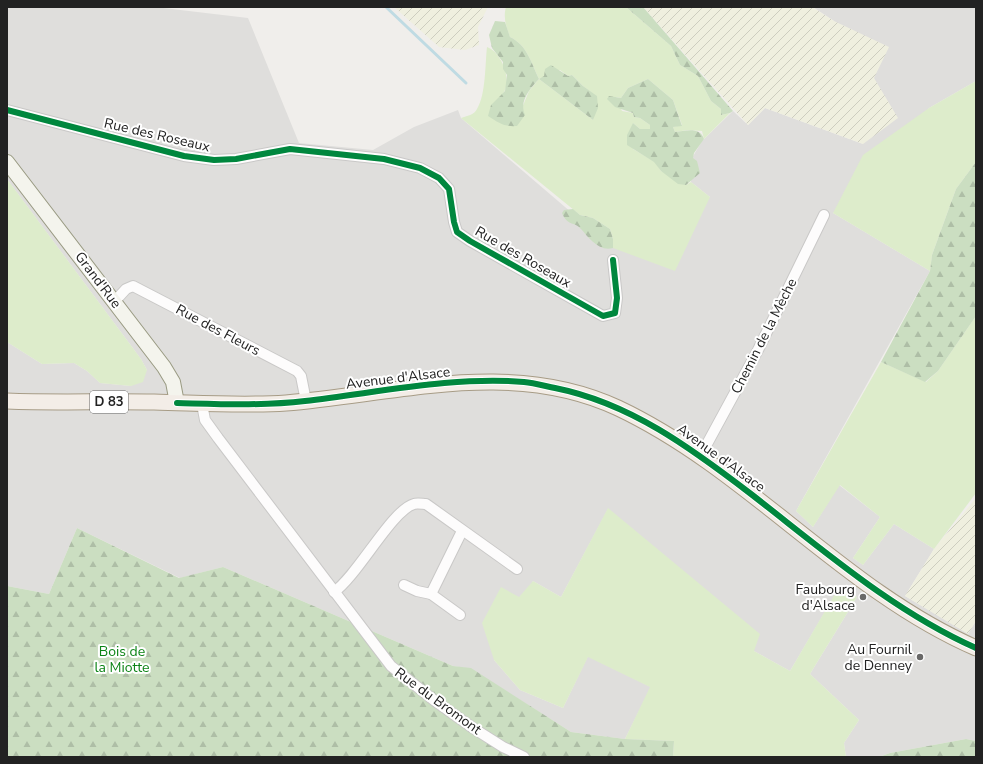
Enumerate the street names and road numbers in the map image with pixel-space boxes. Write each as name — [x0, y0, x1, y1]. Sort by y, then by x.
street label: Rue des Roseaux — [102, 114, 212, 157]
street label: Rue des Roseaux — [471, 222, 575, 293]
street label: Grand'Rue — [70, 248, 126, 312]
street label: Chemin de la Mèche — [727, 275, 801, 397]
street label: Rue des Fleurs — [173, 300, 264, 360]
street label: Avenue d'Alsace — [345, 362, 451, 394]
road number: D 83 — [90, 391, 128, 413]
street label: Avenue d'Alsace — [673, 420, 769, 496]
street label: Rue du Bromont — [391, 663, 485, 739]

